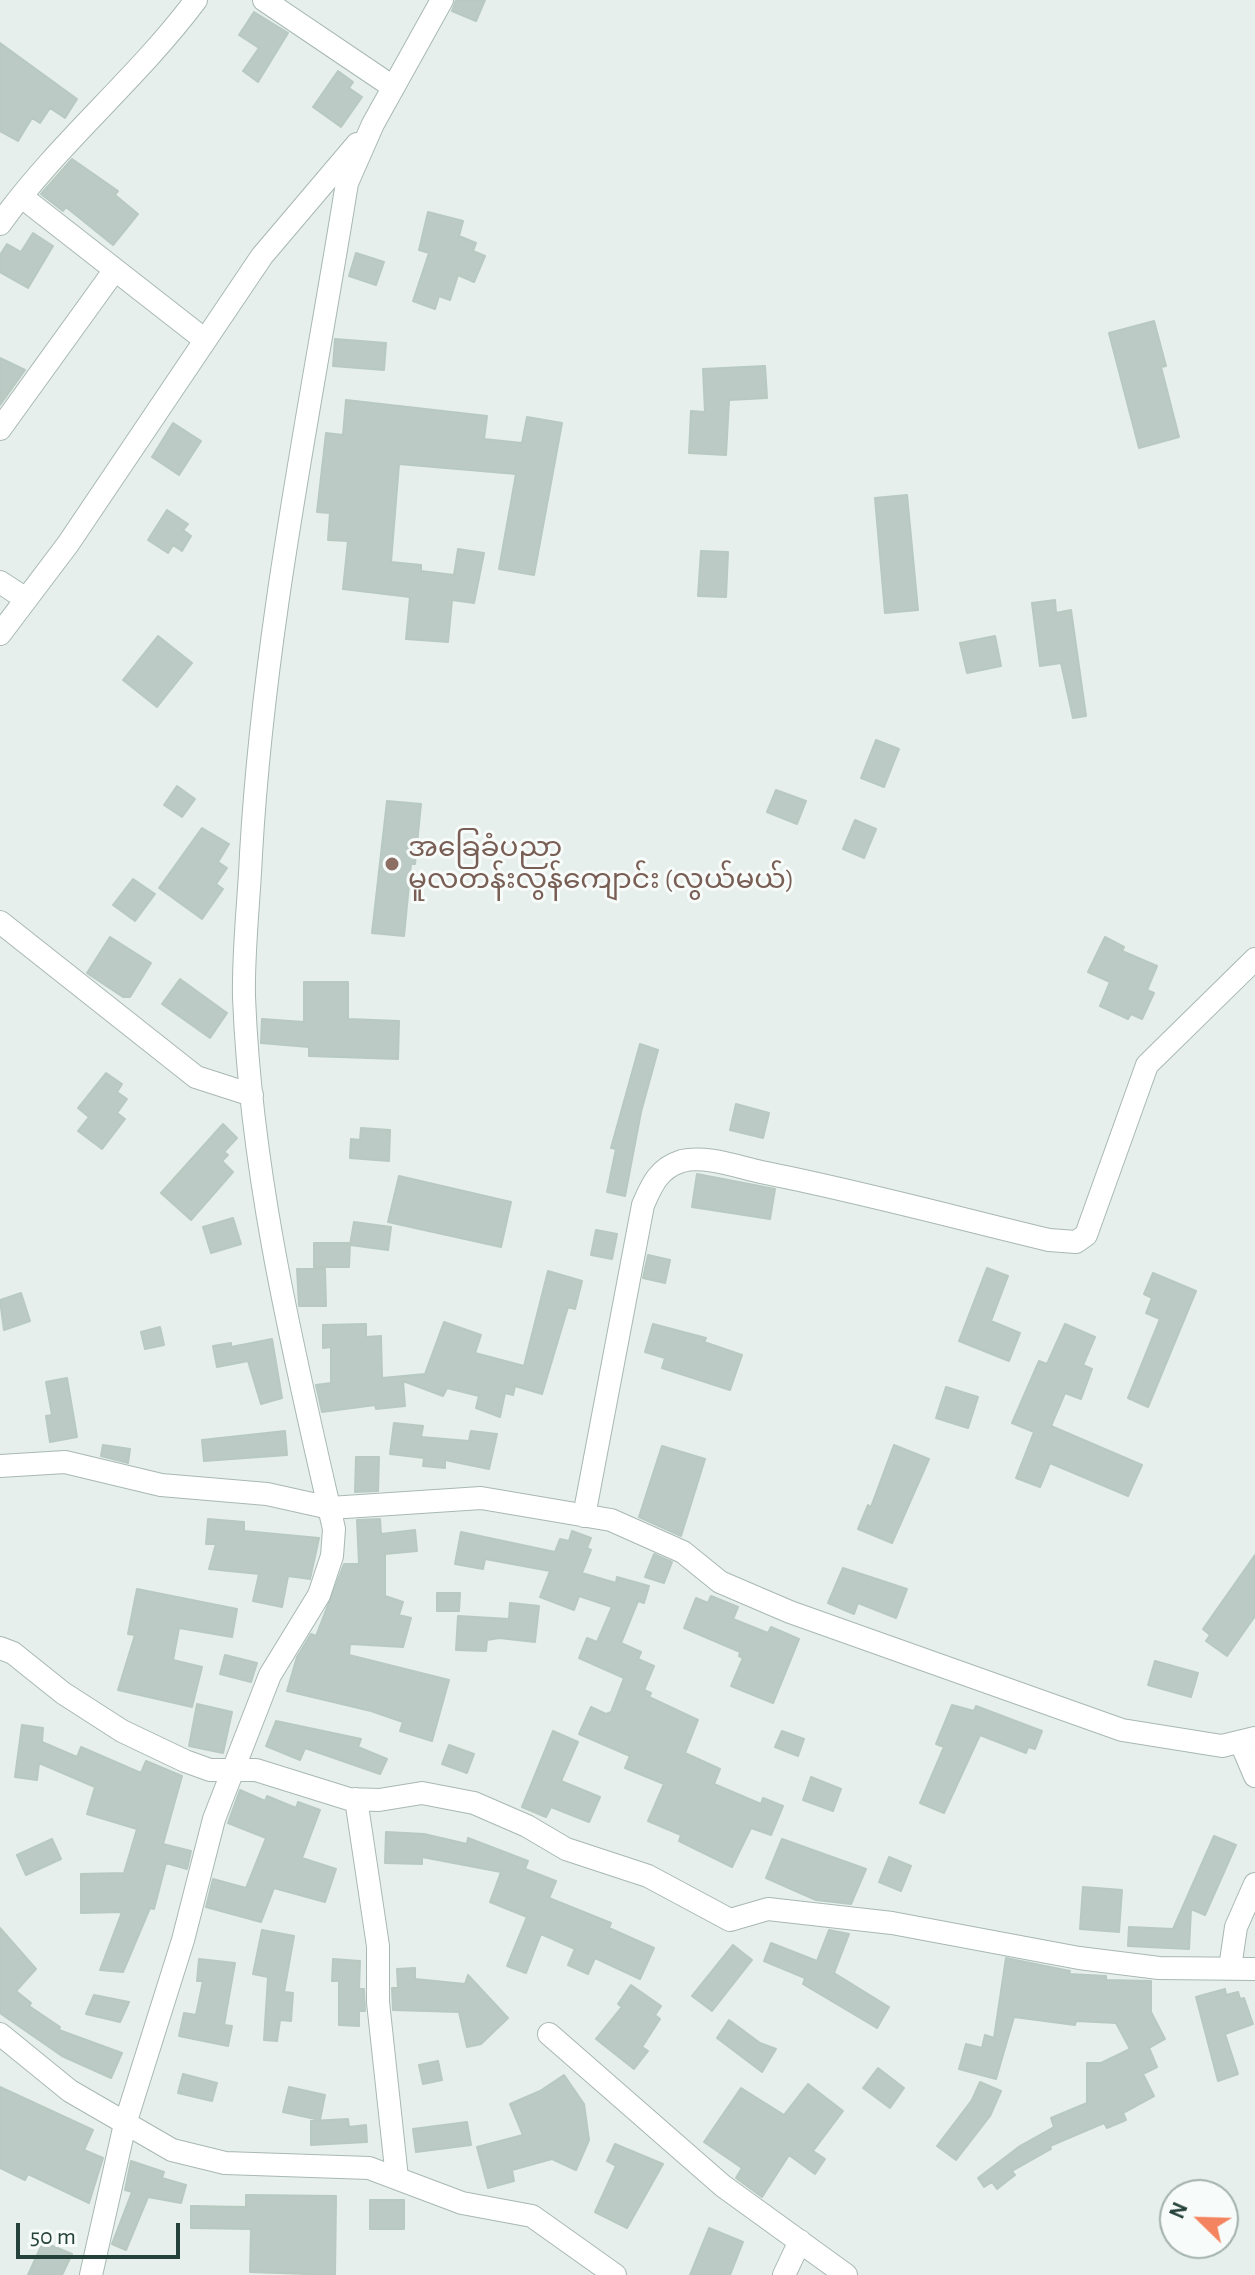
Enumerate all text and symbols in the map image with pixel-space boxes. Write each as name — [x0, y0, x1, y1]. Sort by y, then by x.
place label: အခြေခံပညာ မူလတန်းလွန်ကျောင်း (လွယ်မယ်) — [408, 831, 794, 897]
marker: အခြေခံပညာ မူလတန်းလွန်ကျောင်း (လွယ်မယ်) — [383, 855, 401, 873]
north arrow — [1159, 2179, 1239, 2259]
text: N — [1166, 2199, 1192, 2222]
scale bar — [20, 2207, 184, 2257]
text: 50 m — [30, 2225, 76, 2249]

